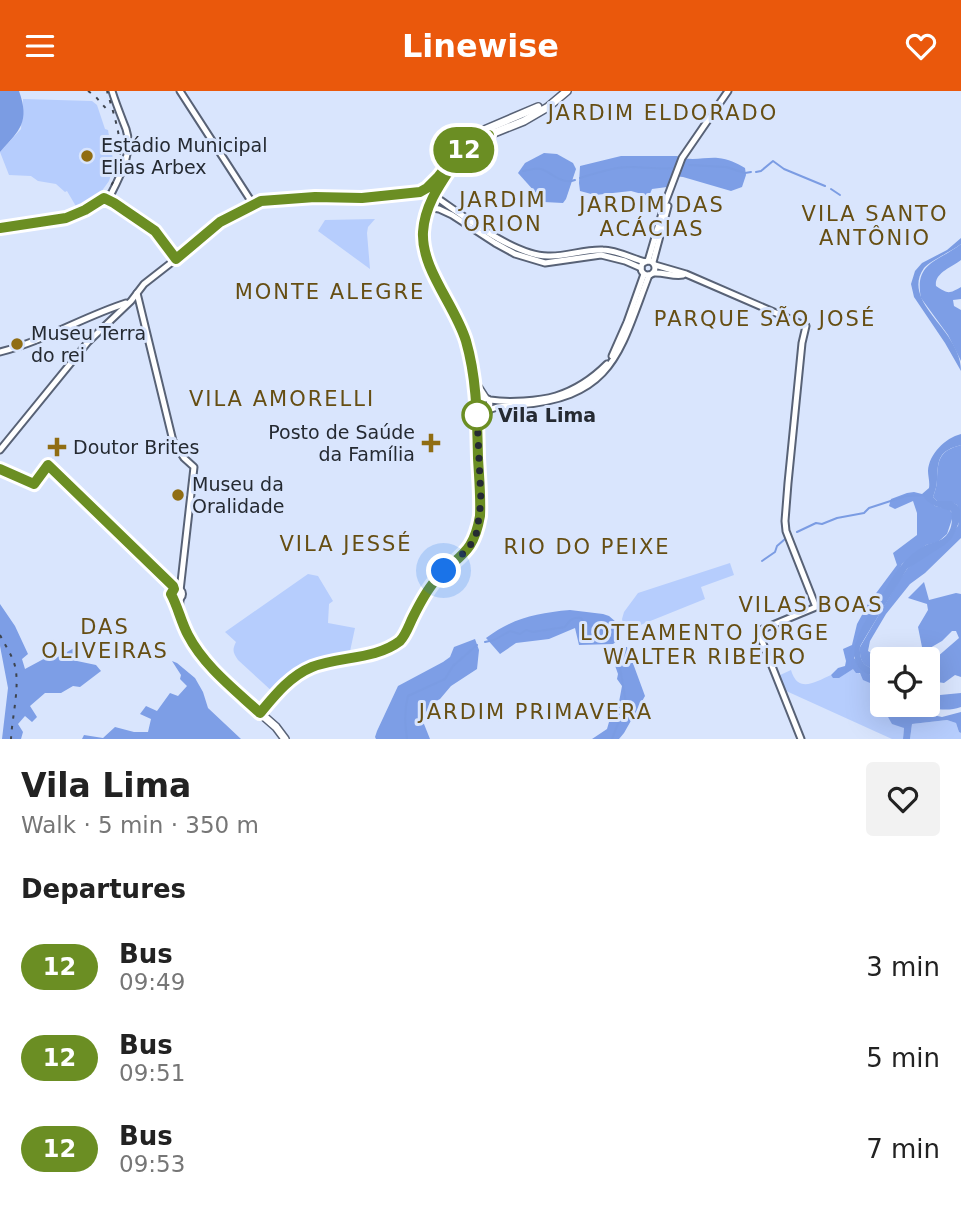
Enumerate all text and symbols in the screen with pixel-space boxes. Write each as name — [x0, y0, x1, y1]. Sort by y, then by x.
icon: menu — [21, 27, 59, 65]
text: Linewise — [402, 27, 559, 65]
icon: heart — [902, 27, 940, 65]
district label: JARDIM ELDORADO — [546, 101, 778, 125]
line badge: 12 — [433, 127, 496, 173]
place label: Estádio Municipal Elias Arbex — [101, 134, 267, 178]
text: 12 — [447, 136, 481, 164]
marker: Estádio Municipal Elias Arbex — [79, 148, 95, 164]
district label: JARDIM ORION — [457, 188, 547, 236]
district label: JARDIM DAS ACÁCIAS — [577, 193, 725, 241]
district label: VILA SANTO ANTÔNIO — [802, 202, 948, 250]
district label: MONTE ALEGRE — [235, 280, 425, 304]
district label: PARQUE SÃO JOSÉ — [654, 305, 876, 331]
place label: Museu Terra do rei — [31, 322, 146, 366]
marker: Museu Terra do rei — [9, 336, 25, 352]
district label: VILA AMORELLI — [189, 387, 375, 411]
marker: Vila Lima — [462, 400, 492, 430]
place label: Vila Lima — [498, 404, 596, 426]
place label: Posto de Saúde da Família — [268, 421, 415, 465]
marker: Posto de Saúde da Família — [421, 433, 441, 453]
place label: Doutor Brites — [73, 436, 199, 458]
marker: Doutor Brites — [47, 437, 67, 457]
place label: Museu da Oralidade — [192, 473, 284, 517]
marker: Museu da Oralidade — [170, 487, 186, 503]
district label: VILA JESSÉ — [279, 531, 413, 556]
district label: RIO DO PEIXE — [503, 535, 671, 559]
your location — [426, 553, 461, 588]
district label: VILAS BOAS — [738, 593, 884, 617]
district label: DAS OLIVEIRAS — [41, 615, 169, 663]
district label: LOTEAMENTO JORGE WALTER RIBEIRO — [580, 621, 830, 669]
map controls — [870, 647, 940, 717]
button: locate — [870, 647, 940, 717]
district label: JARDIM PRIMAVERA — [417, 700, 653, 724]
button: heart — [866, 762, 940, 836]
text: Vila Lima — [21, 766, 191, 805]
text: Walk · 5 min · 350 m — [21, 812, 259, 838]
text: Departures — [21, 874, 186, 904]
text: Bus — [119, 939, 173, 969]
text: 3 min — [866, 952, 940, 982]
text: 12 — [43, 953, 76, 981]
text: 09:49 — [119, 969, 185, 995]
text: Bus — [119, 1030, 173, 1060]
text: 5 min — [866, 1043, 940, 1073]
text: 12 — [43, 1044, 76, 1072]
text: 09:51 — [119, 1060, 185, 1086]
text: Bus — [119, 1121, 173, 1151]
text: 7 min — [866, 1134, 940, 1164]
text: 12 — [43, 1135, 76, 1163]
text: 09:53 — [119, 1151, 185, 1177]

